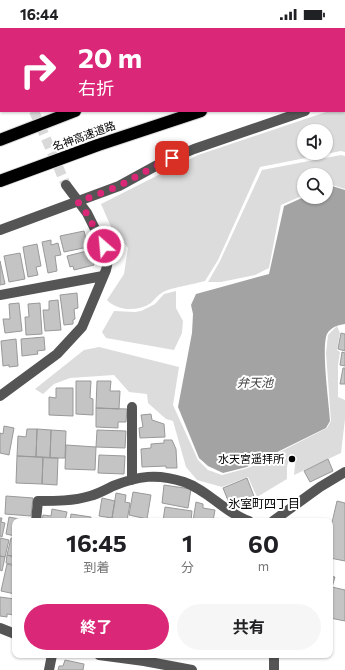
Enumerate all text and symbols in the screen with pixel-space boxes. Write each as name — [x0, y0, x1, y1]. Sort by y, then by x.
text: 16:44 — [20, 5, 58, 23]
text: 20 m — [78, 40, 142, 74]
icon: right — [12, 44, 64, 96]
text: 右折 — [78, 77, 114, 99]
street label: 名神高速道路 — [51, 118, 117, 153]
map controls — [297, 124, 333, 204]
button: sound — [297, 124, 333, 160]
pin — [155, 141, 189, 175]
icon: arrive — [161, 147, 183, 169]
button: search — [297, 168, 333, 204]
position arrow — [83, 225, 125, 267]
water label: 弁天池 — [237, 375, 274, 389]
place label: 水天宮遥拝所 — [218, 452, 285, 465]
marker: 水天宮遥拝所 — [287, 454, 297, 464]
district label: 氷室町四丁目 — [228, 496, 300, 510]
text: 16:45 — [66, 528, 127, 557]
text: 1 — [182, 528, 193, 557]
text: 60 — [248, 529, 279, 558]
text: m — [258, 558, 269, 574]
text: 到着 — [83, 559, 109, 575]
text: 分 — [181, 559, 194, 575]
button: 終了 — [24, 604, 169, 650]
button: 共有 — [177, 604, 321, 650]

